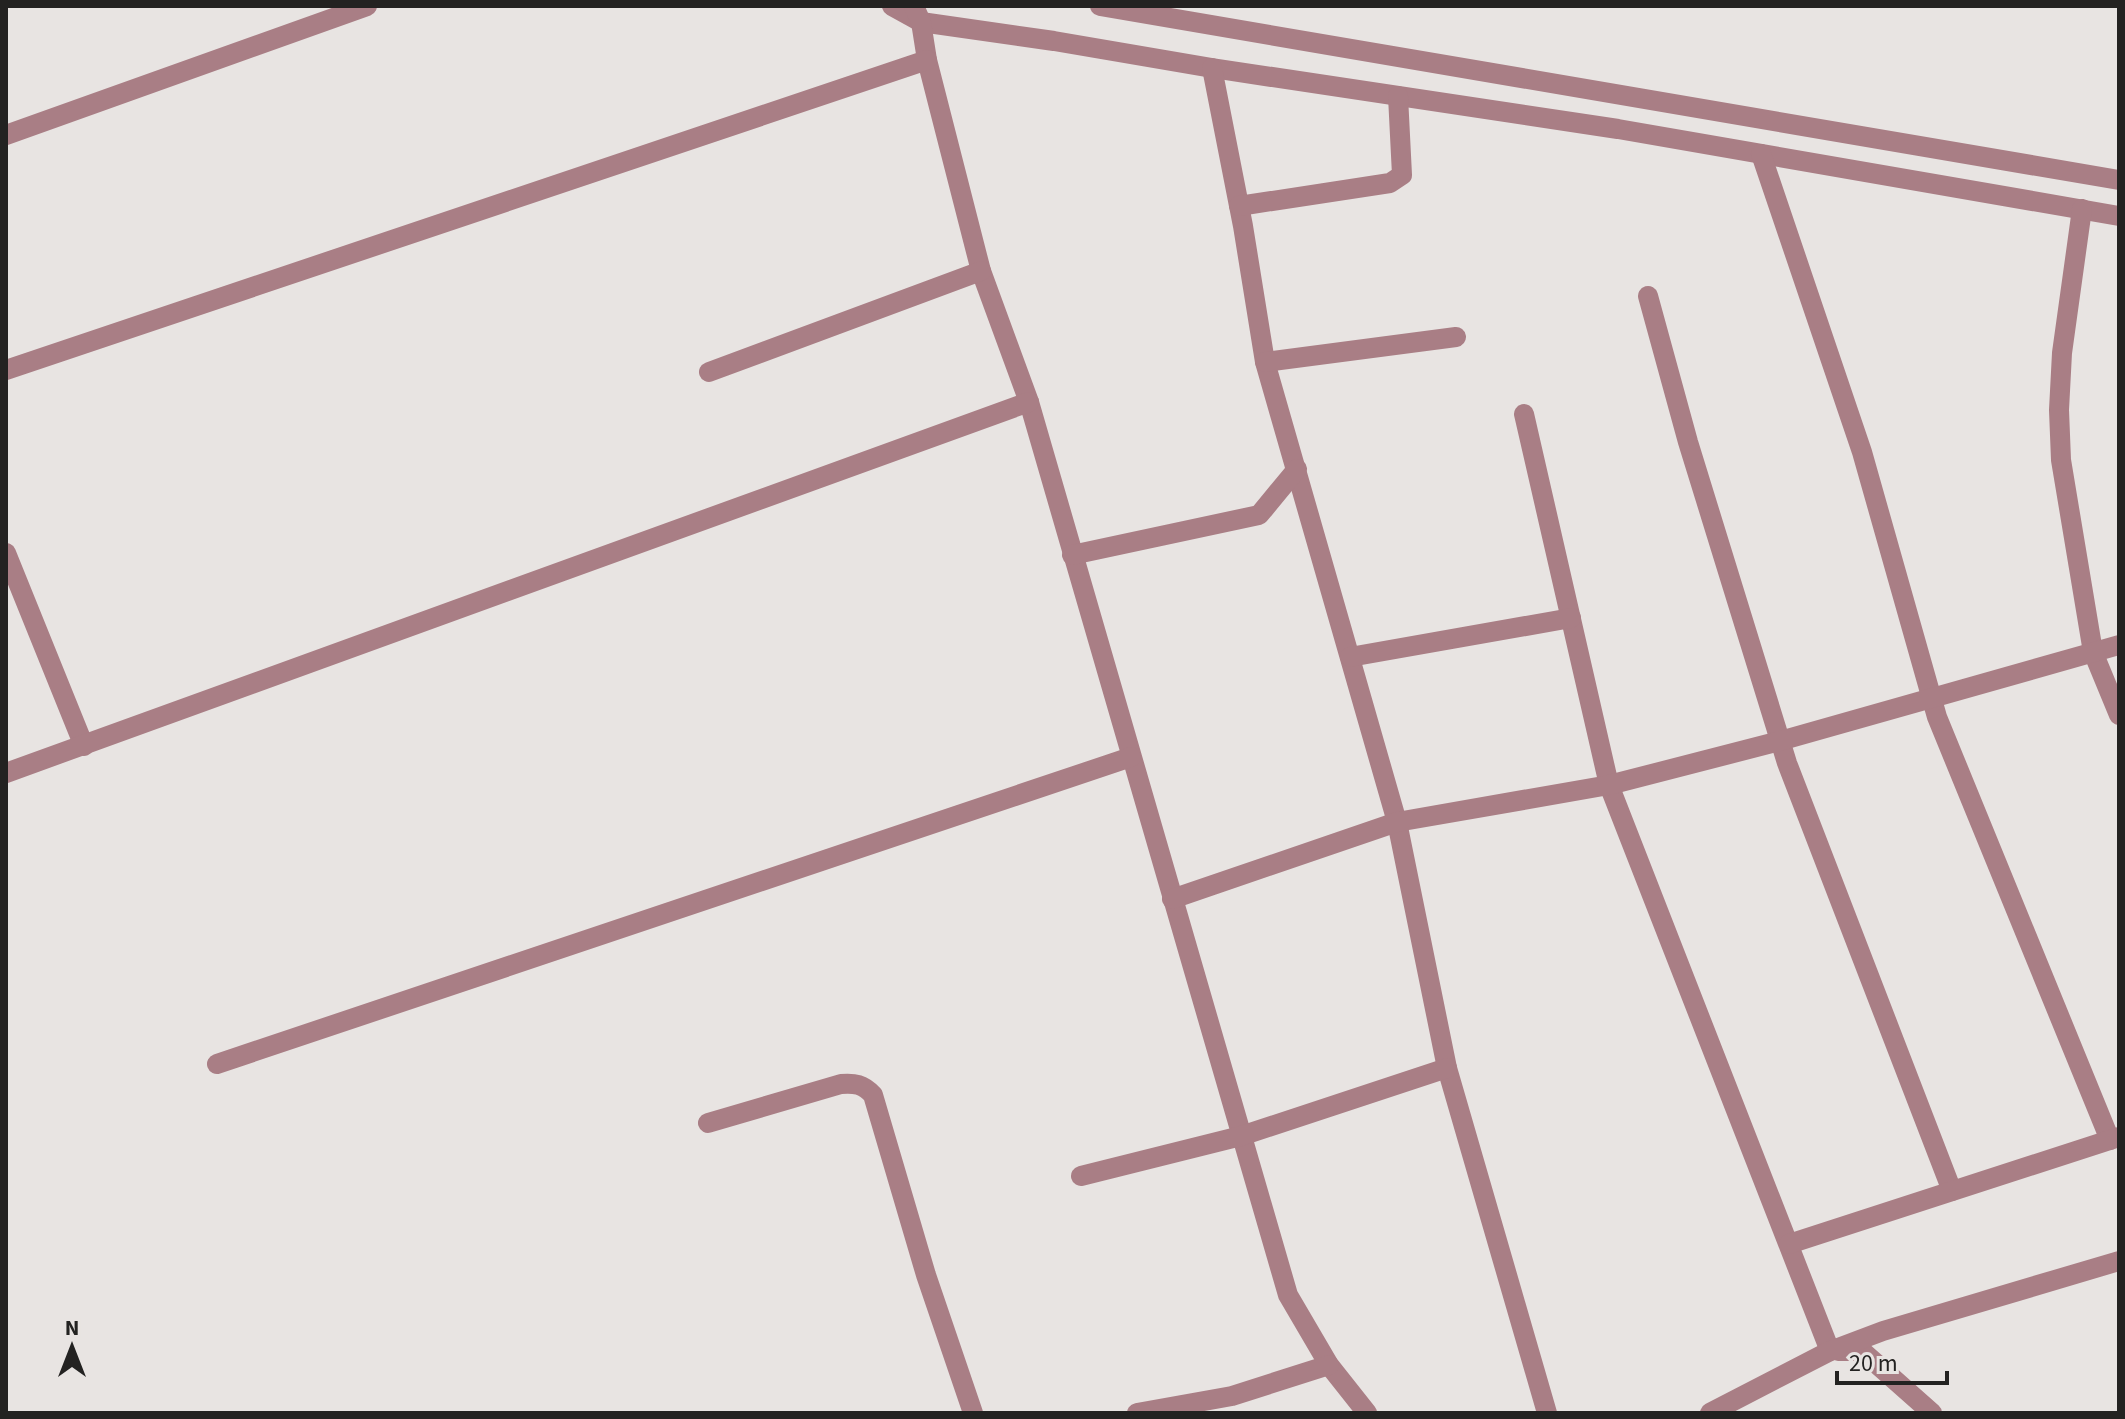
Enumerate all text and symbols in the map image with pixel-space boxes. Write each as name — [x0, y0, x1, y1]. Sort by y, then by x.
north arrow — [32, 1307, 112, 1387]
text: N — [65, 1312, 79, 1344]
scale bar — [1837, 1335, 1947, 1385]
text: 20 m — [1849, 1346, 1898, 1381]

